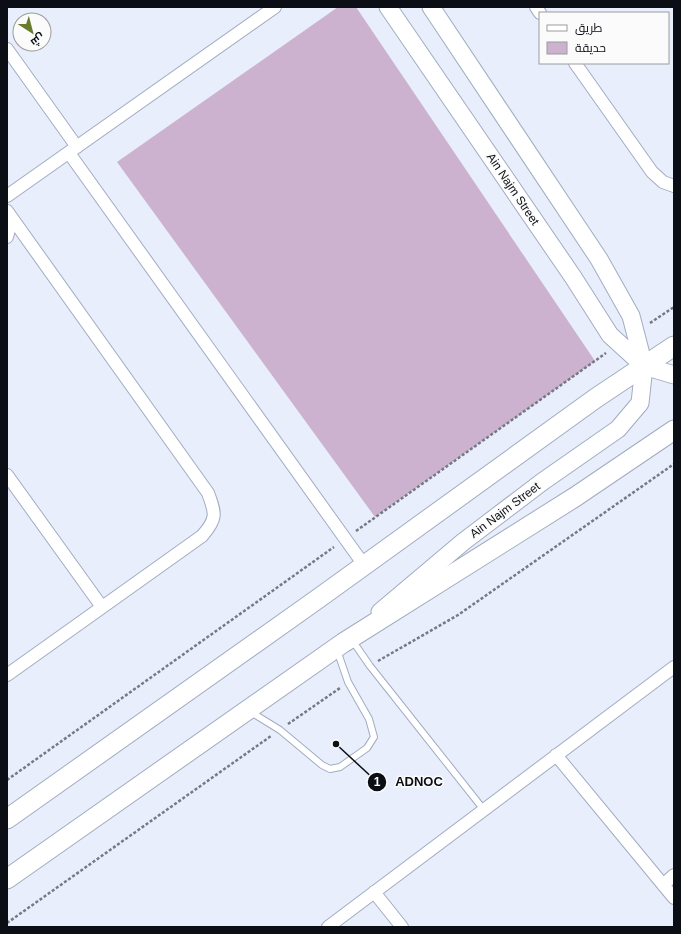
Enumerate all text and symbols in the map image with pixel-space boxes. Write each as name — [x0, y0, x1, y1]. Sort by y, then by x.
north arrow — [12, 12, 52, 52]
legend — [539, 12, 669, 64]
text: طريق — [575, 21, 603, 35]
text: ش — [28, 30, 47, 49]
text: حديقة — [575, 41, 606, 55]
street label: Ain Najm Street — [484, 150, 543, 228]
street label: Ain Najm Street — [467, 479, 543, 541]
callout: ADNOC — [367, 769, 451, 794]
text: ADNOC — [395, 774, 443, 789]
text: 1 — [374, 775, 381, 789]

